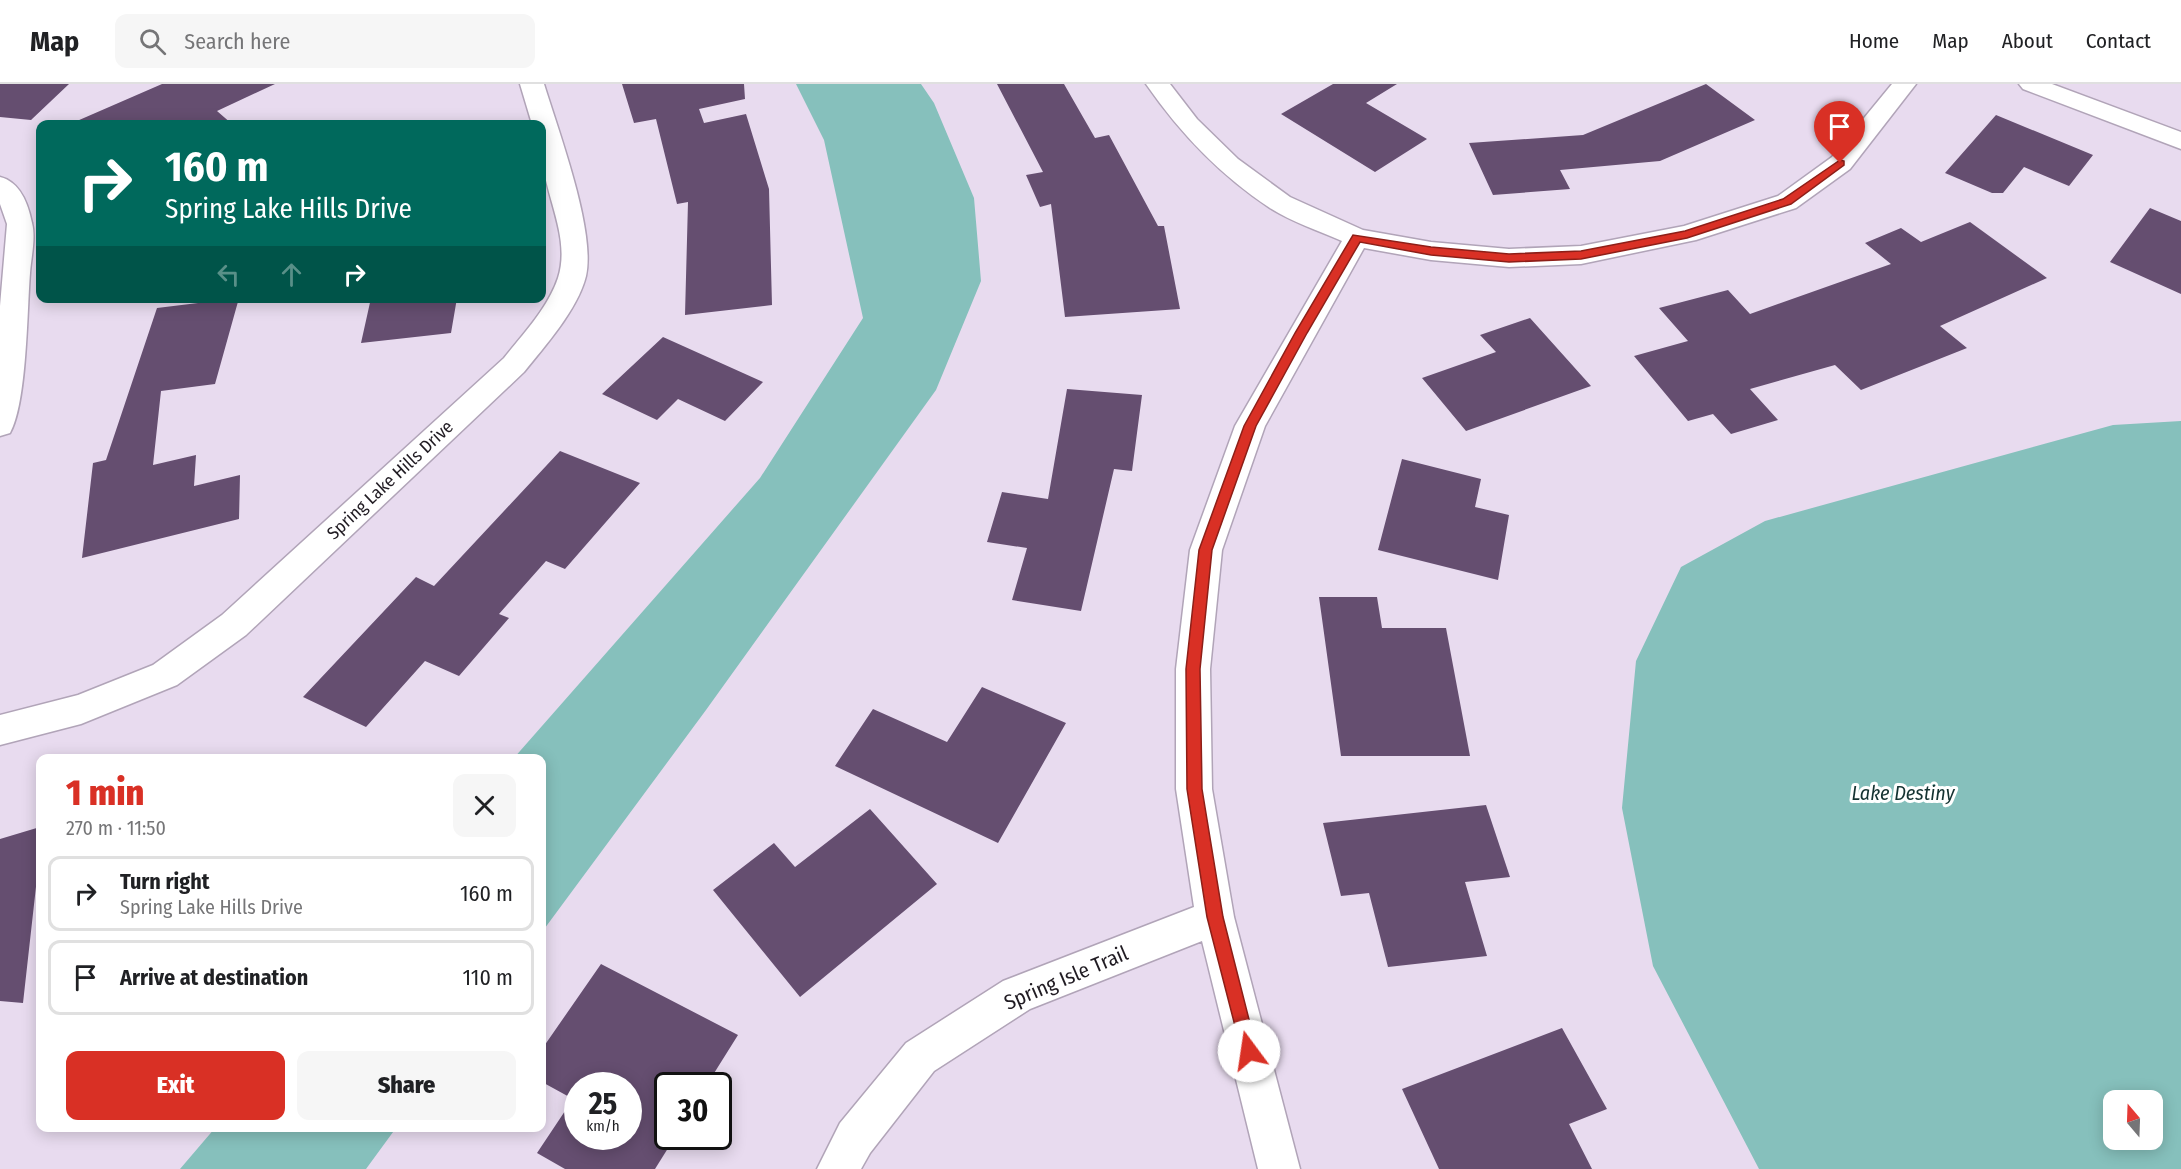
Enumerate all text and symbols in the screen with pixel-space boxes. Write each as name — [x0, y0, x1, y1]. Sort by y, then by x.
search box — [115, 14, 535, 68]
text: Map — [30, 25, 79, 58]
icon: search — [136, 25, 169, 58]
text: Search here — [184, 28, 290, 55]
text: Home — [1849, 28, 1899, 54]
text: Map — [1932, 28, 1969, 54]
text: About — [2002, 28, 2053, 54]
text: Contact — [2086, 28, 2151, 54]
pin — [1814, 101, 1865, 163]
icon: arrive — [1823, 110, 1856, 143]
text: 160 m — [165, 142, 268, 192]
icon: right — [66, 144, 144, 222]
text: Spring Lake Hills Drive — [165, 193, 412, 225]
icon: left — [212, 258, 245, 291]
icon: ahead — [275, 258, 308, 291]
icon: right — [338, 258, 371, 291]
street label: Spring Lake Hills Drive — [322, 416, 458, 544]
text: 1 min — [66, 771, 144, 815]
button: close — [453, 774, 516, 837]
water label: Lake Destiny — [1851, 781, 1956, 805]
text: 270 m · 11:50 — [66, 816, 166, 840]
text: Turn right — [120, 868, 209, 895]
icon: right — [69, 877, 102, 910]
text: 160 m — [460, 880, 513, 907]
text: Spring Lake Hills Drive — [120, 895, 303, 919]
street label: Spring Isle Trail — [1000, 940, 1132, 1016]
icon: arrive — [69, 961, 102, 994]
text: Arrive at destination — [120, 964, 308, 991]
text: 110 m — [463, 964, 513, 991]
position arrow — [1217, 1019, 1281, 1083]
button: Exit — [66, 1051, 285, 1120]
button: Share — [297, 1051, 516, 1120]
speed limit sign: 30 — [654, 1072, 732, 1150]
text: 25 — [589, 1086, 617, 1122]
north arrow — [2103, 1090, 2163, 1150]
map controls — [2103, 1090, 2163, 1150]
text: km/h — [586, 1117, 620, 1135]

